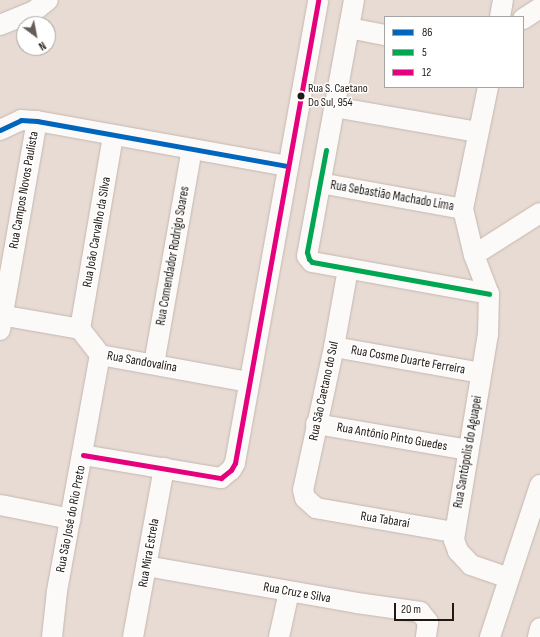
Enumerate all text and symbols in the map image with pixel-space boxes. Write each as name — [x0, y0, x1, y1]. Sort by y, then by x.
north arrow — [16, 16, 56, 56]
legend — [384, 16, 524, 88]
text: 86 — [422, 25, 433, 40]
text: N — [36, 39, 48, 53]
text: 5 — [422, 45, 427, 60]
text: 12 — [422, 65, 431, 80]
place label: Rua S. Caetano Do Sul, 954 — [308, 82, 368, 110]
marker: Rua S. Caetano Do Sul, 954 — [296, 91, 306, 101]
street label: Rua Campos Novos Paulista — [6, 130, 42, 250]
street label: Rua João Carvalho da Silva — [80, 176, 114, 288]
street label: Rua Sebastião Machado Lima — [329, 177, 455, 215]
street label: Rua Comendador Rodrigo Soares — [153, 185, 193, 327]
street label: Rua São Caetano do Sul — [306, 340, 342, 442]
street label: Rua Cosme Duarte Ferreira — [350, 342, 466, 378]
street label: Rua Sandovalina — [106, 348, 178, 376]
street label: Rua Santópolis do Aguapei — [450, 395, 486, 509]
street label: Rua Antônio Pinto Guedes — [335, 420, 449, 454]
street label: Rua São José do Rio Preto — [53, 464, 89, 574]
street label: Rua Tabaraí — [359, 508, 411, 532]
street label: Rua Mira Estrela — [135, 517, 163, 589]
street label: Rua Cruz e Silva — [262, 579, 332, 607]
scale bar — [396, 595, 456, 621]
text: 20 m — [401, 602, 421, 617]

